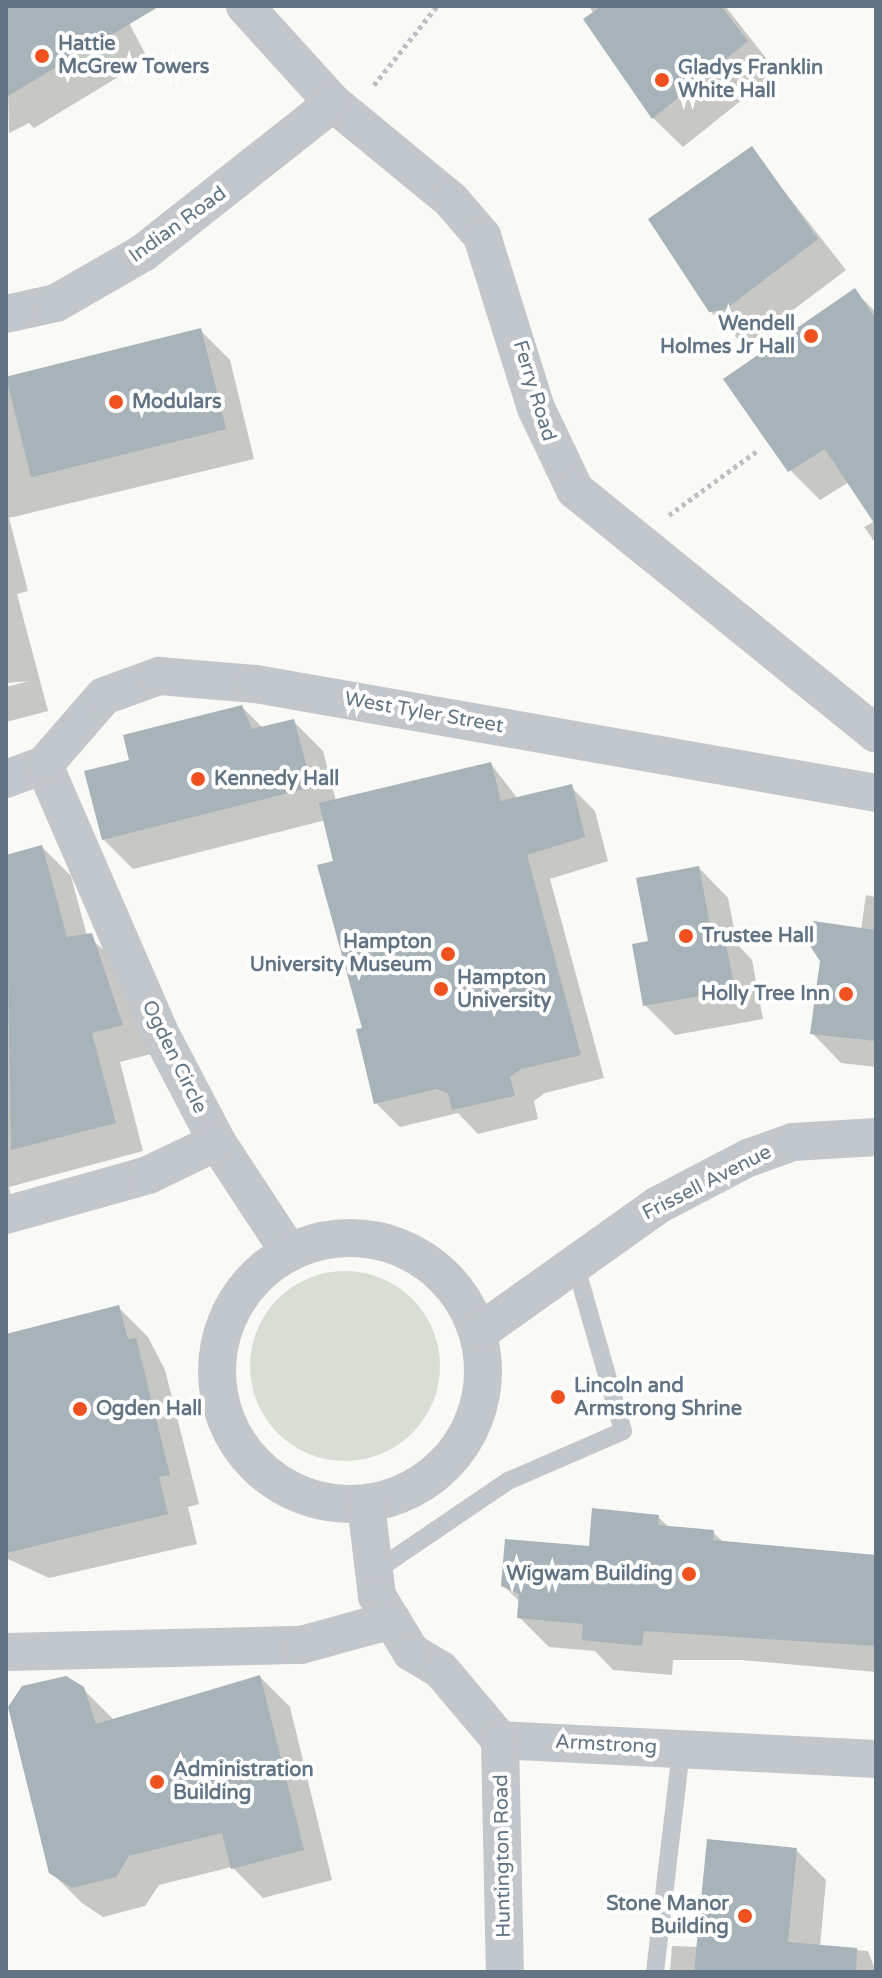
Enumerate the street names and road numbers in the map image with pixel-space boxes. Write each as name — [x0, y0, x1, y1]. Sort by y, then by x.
street label: Indian Road — [125, 182, 231, 268]
street label: Ferry Road — [507, 338, 561, 444]
street label: West Tyler Street — [343, 687, 505, 739]
street label: Ogden Circle — [136, 996, 212, 1118]
street label: Frissell Avenue — [639, 1140, 775, 1226]
street label: Armstrong — [554, 1730, 658, 1760]
street label: Huntington Road — [490, 1774, 516, 1938]

